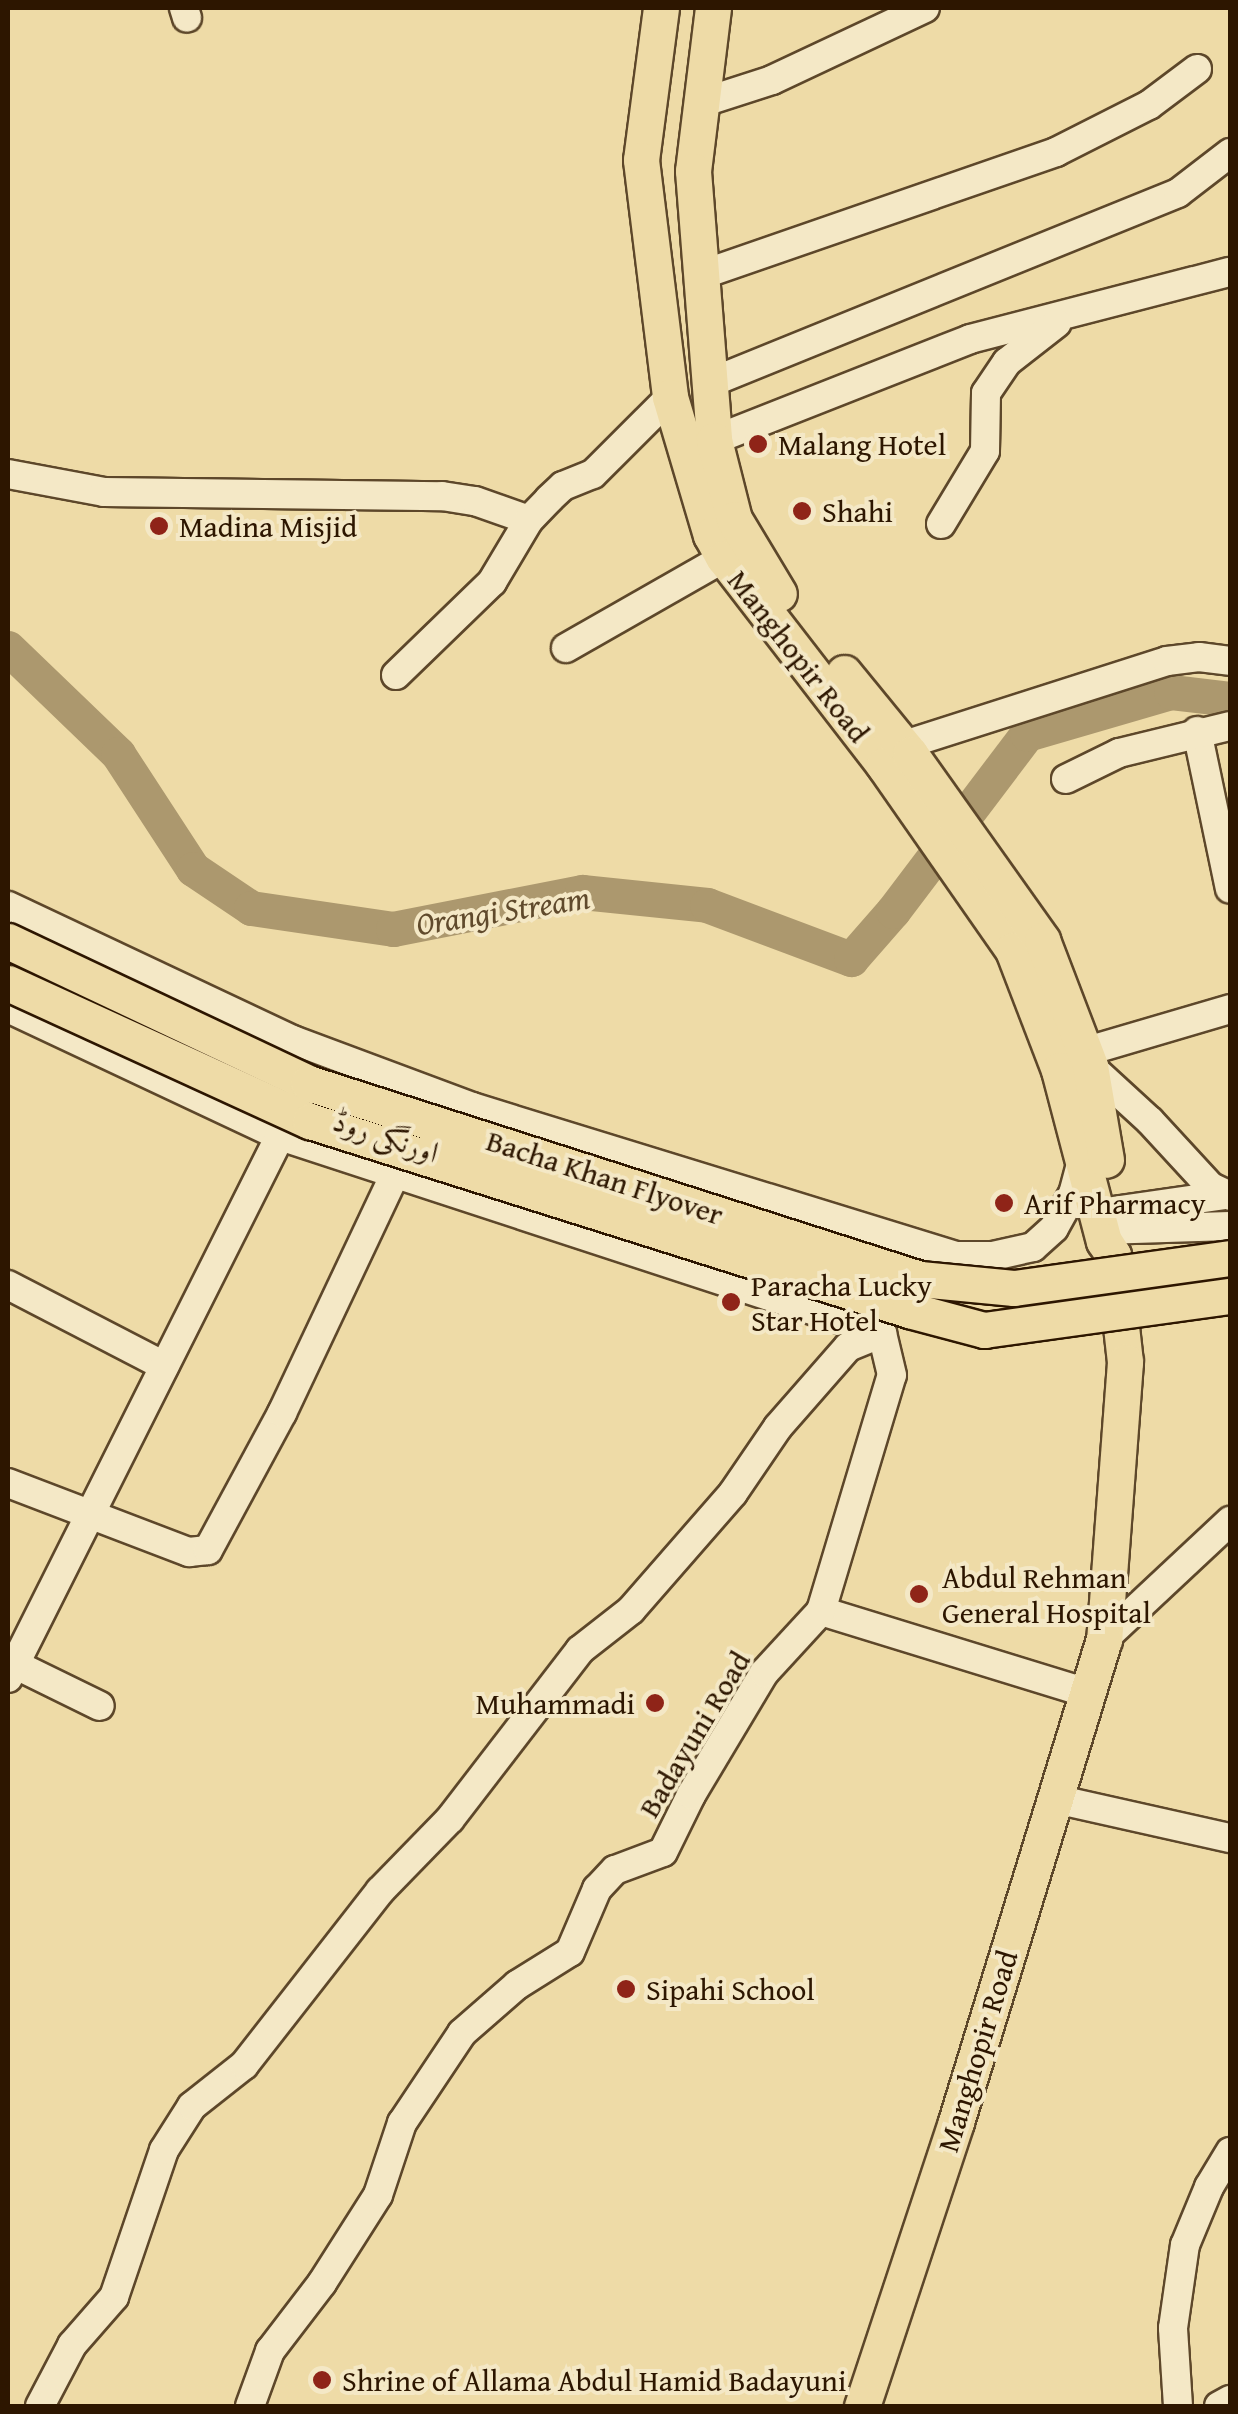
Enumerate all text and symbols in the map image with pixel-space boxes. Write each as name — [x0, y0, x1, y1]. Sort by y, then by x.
place label: Malang Hotel — [778, 426, 946, 462]
marker: Malang Hotel — [747, 433, 769, 455]
place label: Shahi — [822, 493, 893, 529]
marker: Shahi — [791, 500, 813, 522]
place label: Madina Misjid — [179, 508, 357, 544]
marker: Madina Misjid — [148, 515, 170, 537]
street label: Manghopir Road — [720, 563, 878, 749]
water label: Orangi Stream — [413, 878, 593, 944]
street label: اورنگی روڈ — [329, 1102, 443, 1170]
street label: Bacha Khan Flyover — [482, 1122, 728, 1232]
place label: Arif Pharmacy — [1024, 1185, 1206, 1221]
marker: Arif Pharmacy — [993, 1192, 1015, 1214]
place label: Paracha Lucky Star Hotel — [751, 1267, 932, 1338]
marker: Paracha Lucky Star Hotel — [720, 1291, 742, 1313]
place label: Abdul Rehman General Hospital — [942, 1559, 1151, 1630]
marker: Abdul Rehman General Hospital — [906, 1581, 932, 1607]
street label: Badayuni Road — [630, 1645, 758, 1823]
place label: Muhammadi — [476, 1685, 635, 1721]
marker: Muhammadi — [644, 1692, 666, 1714]
street label: Manghopir Road — [929, 1946, 1025, 2156]
place label: Sipahi School — [646, 1971, 815, 2007]
marker: Sipahi School — [615, 1978, 637, 2000]
place label: Shrine of Allama Abdul Hamid Badayuni — [342, 2362, 846, 2398]
marker: Shrine of Allama Abdul Hamid Badayuni — [311, 2369, 333, 2391]

